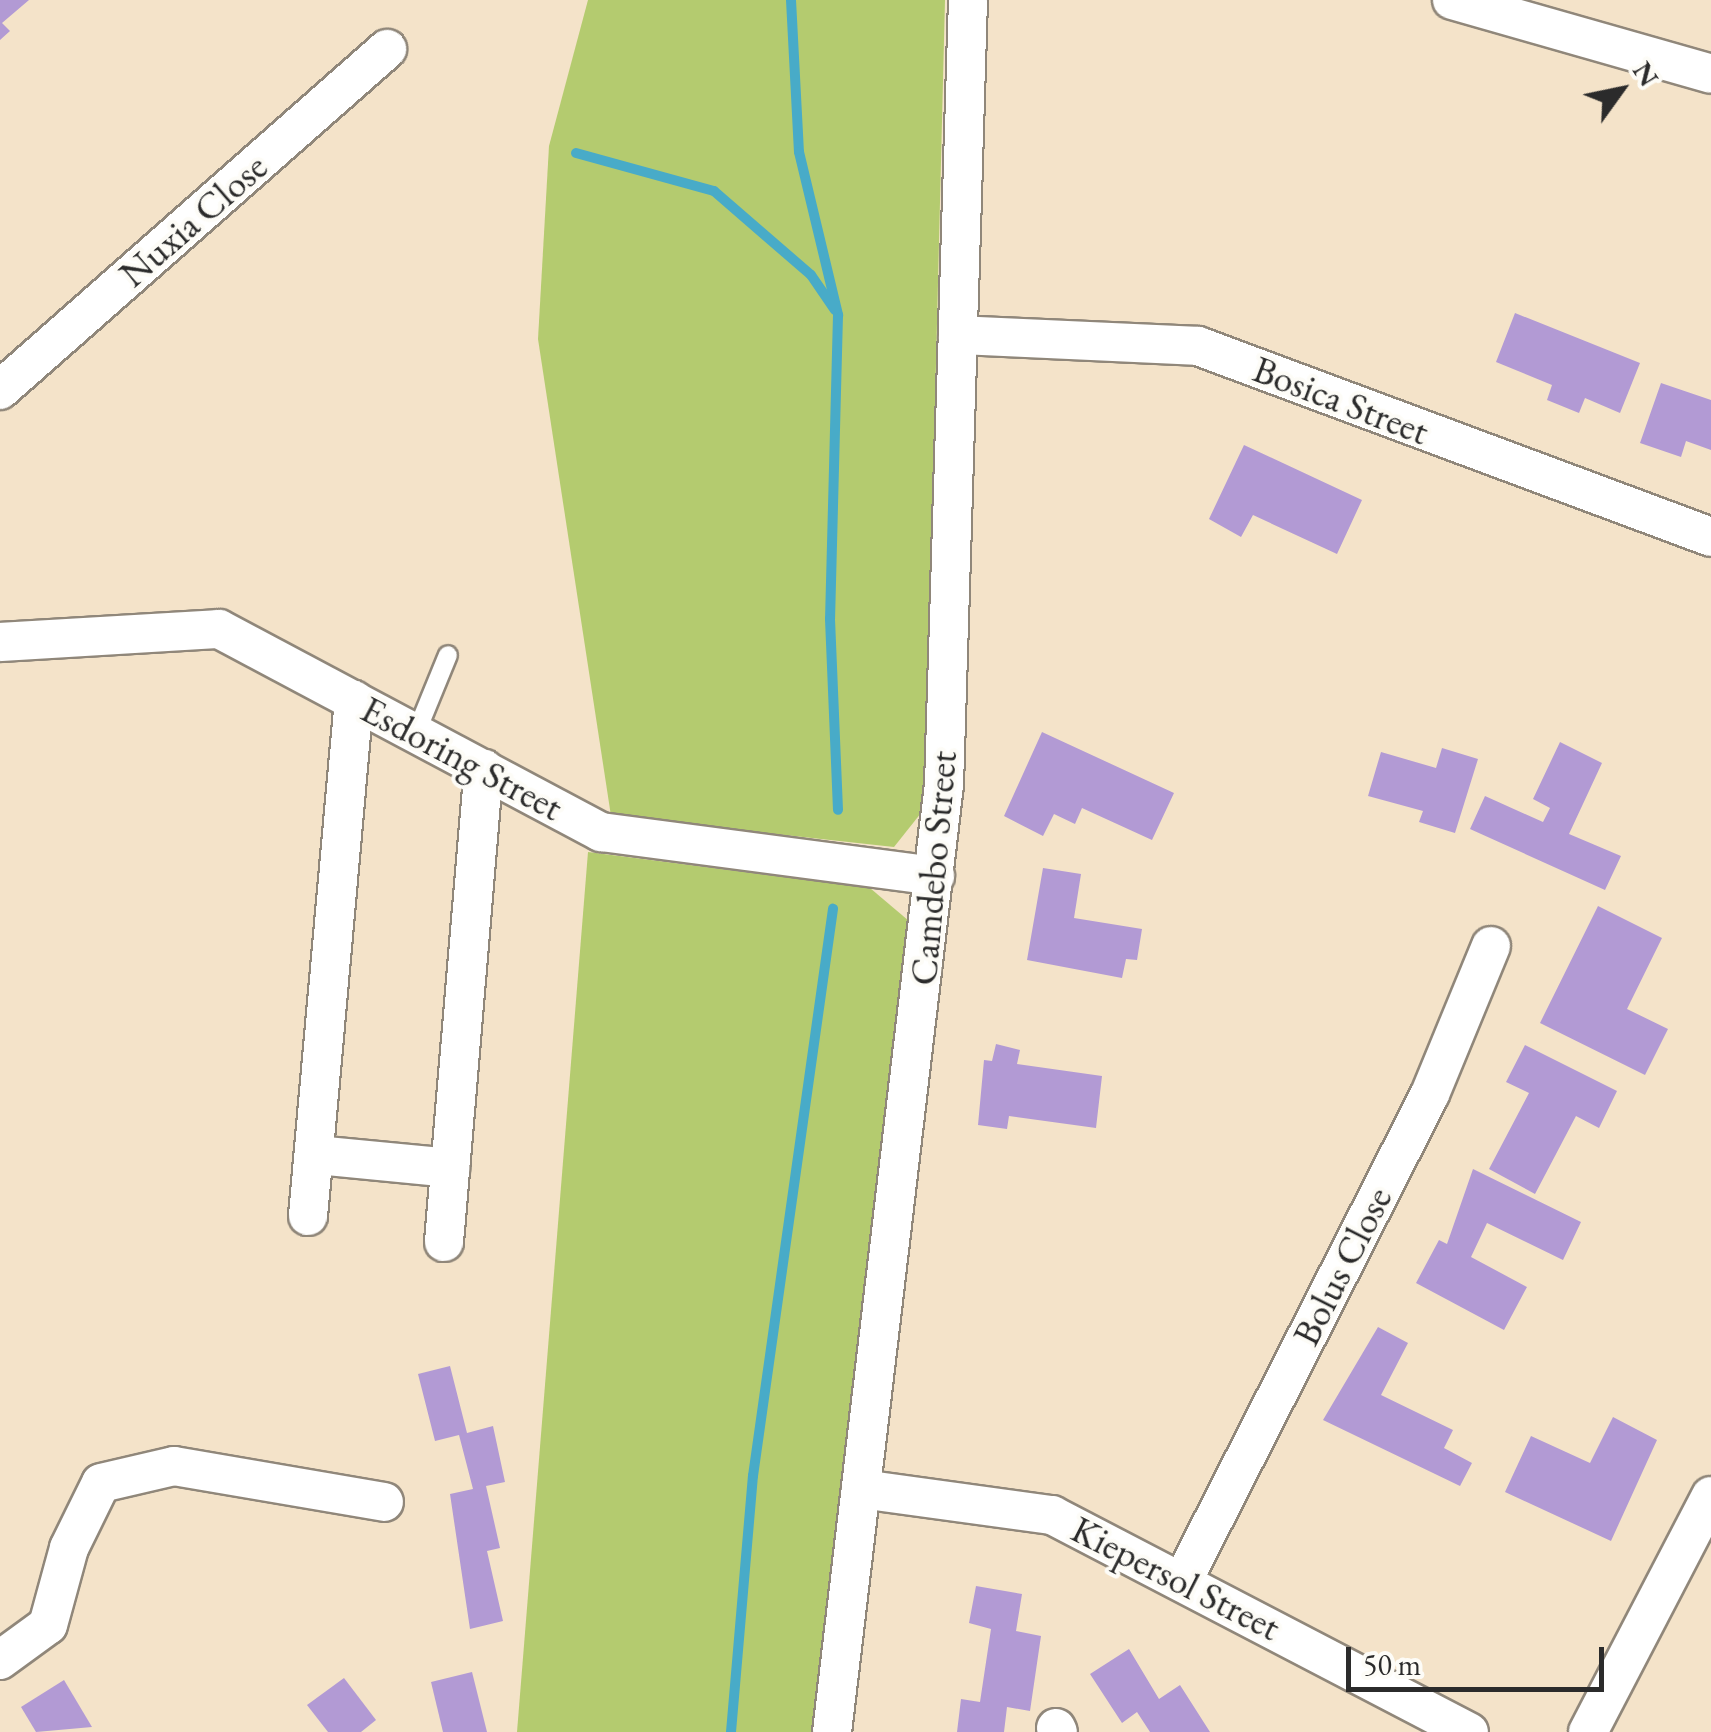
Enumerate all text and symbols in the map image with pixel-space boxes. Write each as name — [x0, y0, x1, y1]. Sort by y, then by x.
north arrow — [1571, 40, 1671, 140]
text: N — [1625, 54, 1667, 93]
street label: Nuxia Close — [110, 144, 276, 296]
street label: Bosica Street — [1247, 346, 1435, 454]
street label: Esdoring Street — [354, 686, 570, 830]
street label: Camdebo Street — [900, 749, 966, 987]
street label: Bolus Close — [1283, 1179, 1401, 1353]
street label: Kiepersol Street — [1064, 1506, 1288, 1650]
scale bar — [1351, 1627, 1608, 1689]
text: 50 m — [1363, 1645, 1421, 1684]

